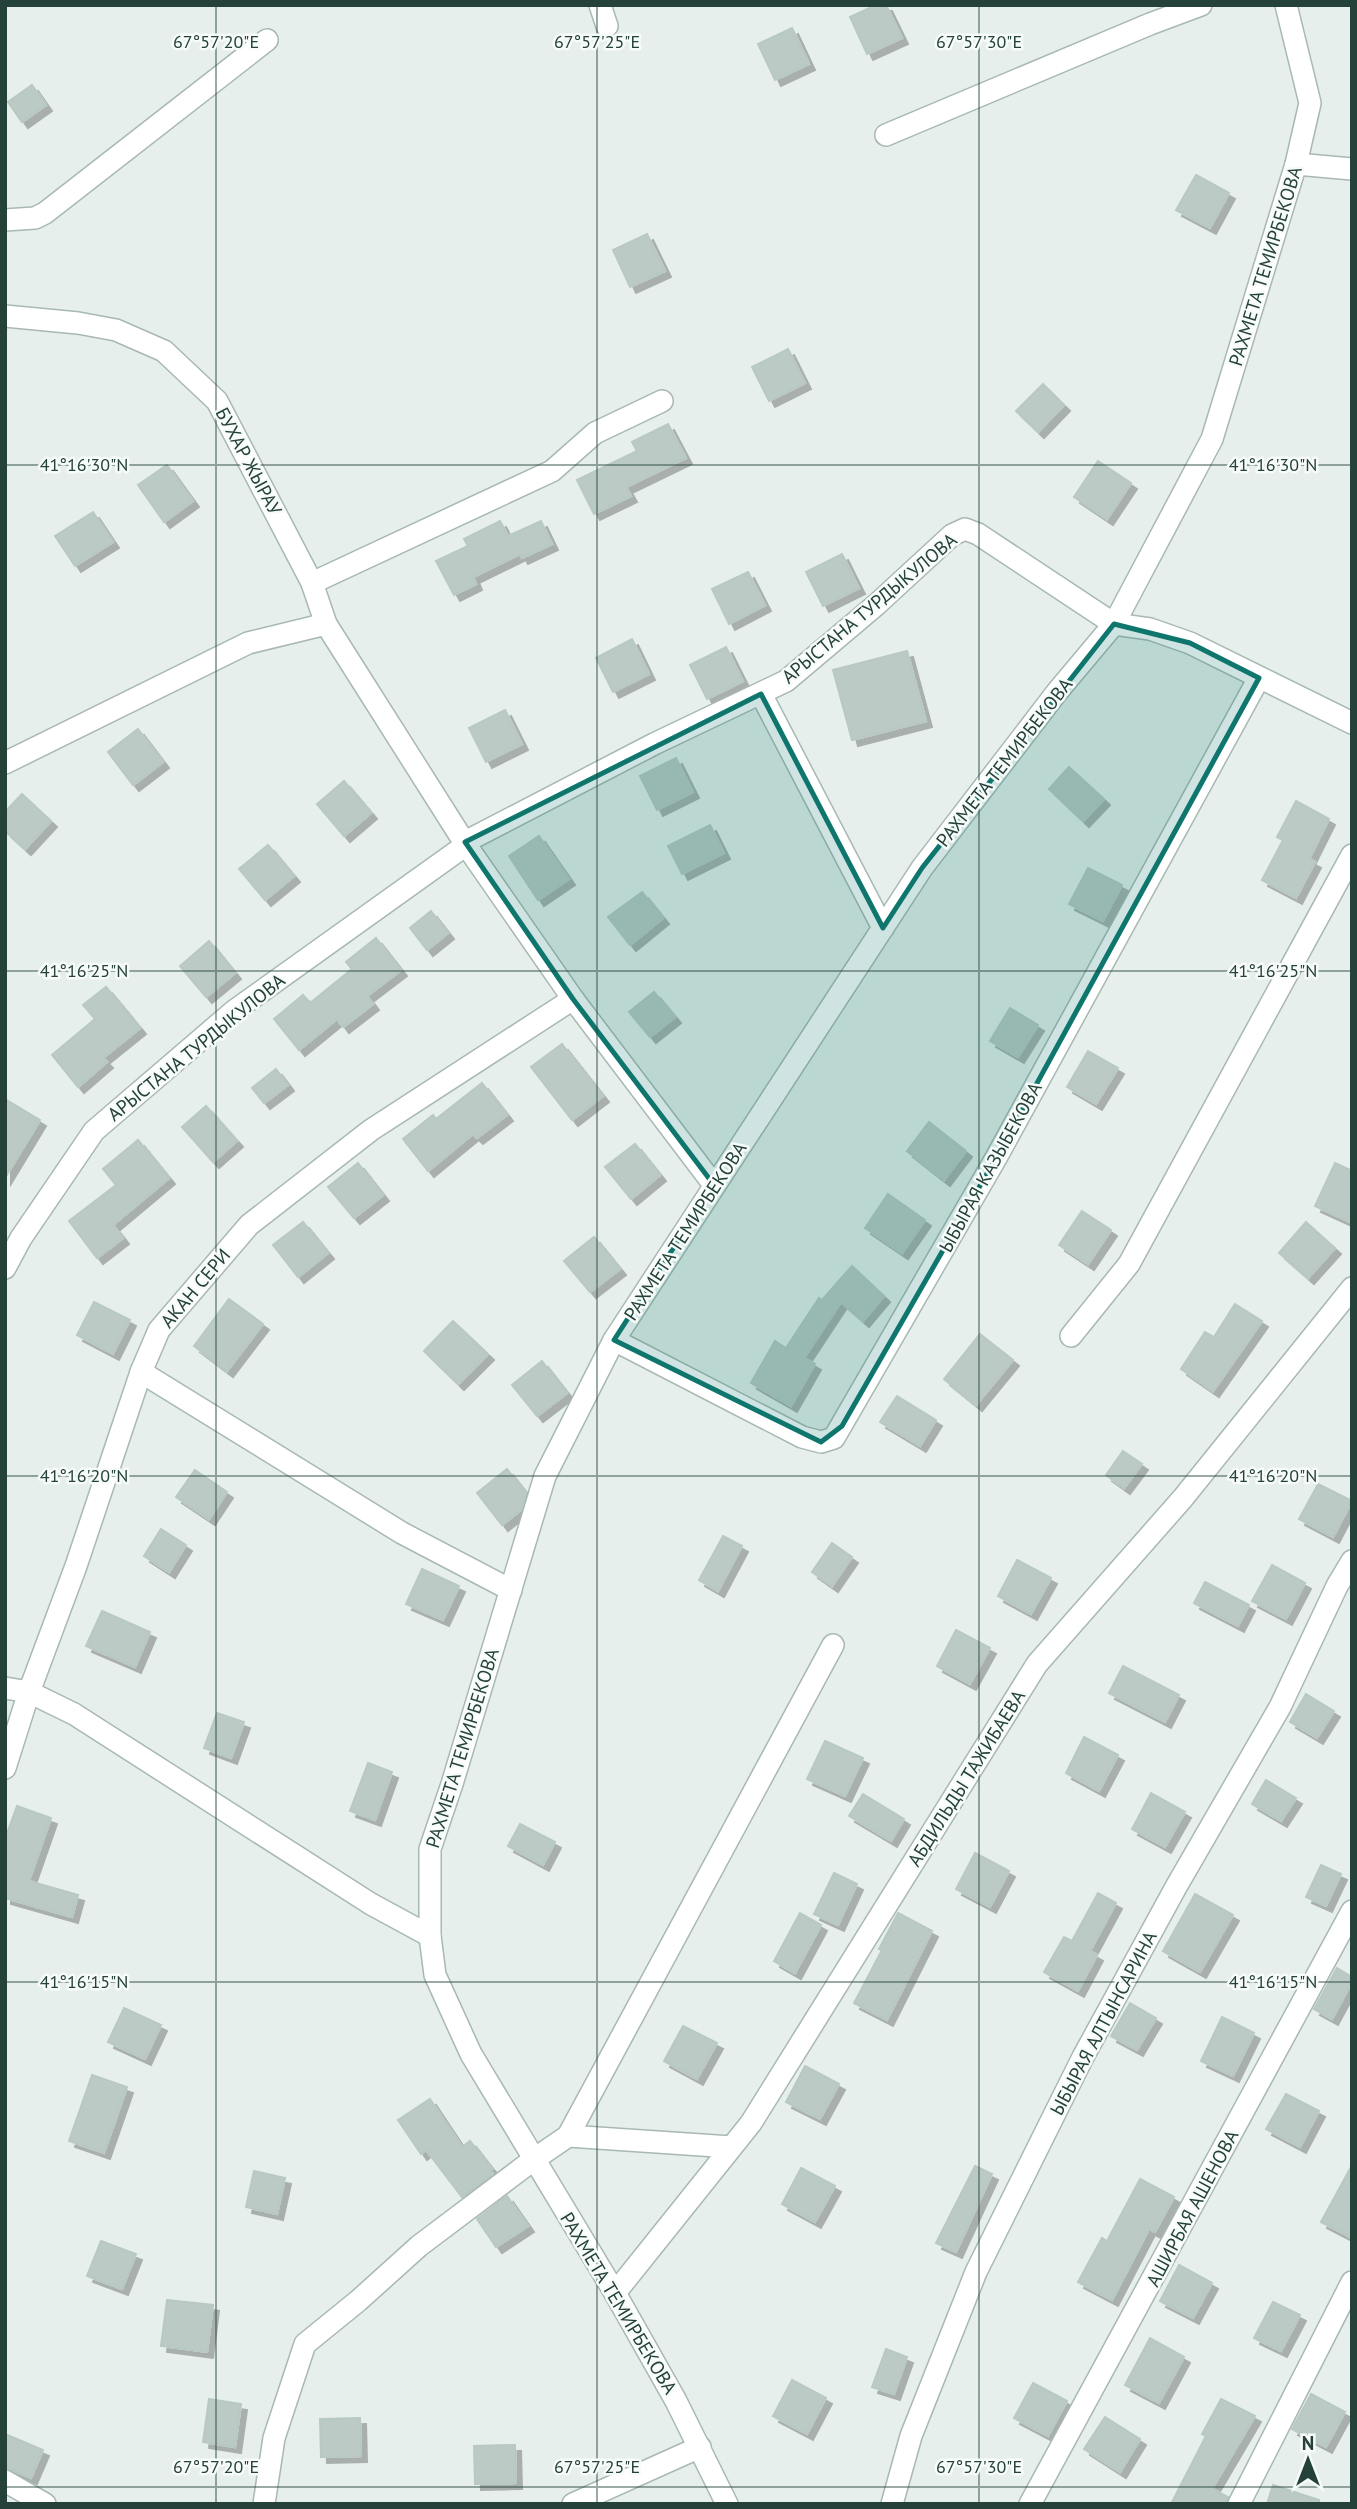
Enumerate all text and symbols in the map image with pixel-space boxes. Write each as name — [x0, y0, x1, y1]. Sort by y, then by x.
text: 67°57'20"E — [173, 30, 259, 53]
text: 67°57'25"E — [554, 30, 640, 53]
text: 67°57'30"E — [936, 30, 1022, 53]
street label: РАХМЕТА ТЕМИРБЕКОВА — [1223, 163, 1307, 369]
street label: БУХАР ЖЫРАУ — [211, 403, 288, 519]
text: 41°16'30"N — [40, 453, 128, 476]
text: 41°16'30"N — [1229, 453, 1317, 476]
street label: АРЫСТАНА ТУРДЫКУЛОВА — [776, 528, 962, 688]
street label: РАХМЕТА ТЕМИРБЕКОВА — [931, 673, 1077, 851]
text: 41°16'25"N — [40, 959, 128, 982]
text: 41°16'25"N — [1229, 959, 1317, 982]
street label: АРЫСТАНА ТУРДЫКУЛОВА — [102, 968, 290, 1126]
street label: ЫБЫРАЯ КАЗЫБЕКОВА — [933, 1078, 1047, 1256]
street label: РАХМЕТА ТЕМИРБЕКОВА — [618, 1137, 752, 1325]
street label: АКАН СЕРИ — [155, 1243, 235, 1333]
text: 41°16'20"N — [40, 1464, 128, 1487]
text: 41°16'20"N — [1229, 1464, 1317, 1487]
street label: РАХМЕТА ТЕМИРБЕКОВА — [420, 1645, 504, 1851]
street label: АБДИЛЬДЫ ТАЖИБАЕВА — [902, 1685, 1030, 1871]
street label: ЫБЫРАЯ АЛТЫНСАРИНА — [1044, 1927, 1162, 2119]
text: 41°16'15"N — [40, 1970, 128, 1993]
text: 41°16'15"N — [1229, 1970, 1317, 1993]
street label: АШИРБАЯ АШЕНОВА — [1141, 2125, 1243, 2291]
street label: РАХМЕТА ТЕМИРБЕКОВА — [555, 2208, 683, 2398]
north arrow — [1273, 2425, 1343, 2495]
text: N — [1302, 2431, 1314, 2455]
text: 67°57'20"E — [173, 2455, 259, 2478]
text: 67°57'25"E — [554, 2455, 640, 2478]
text: 67°57'30"E — [936, 2455, 1022, 2478]

